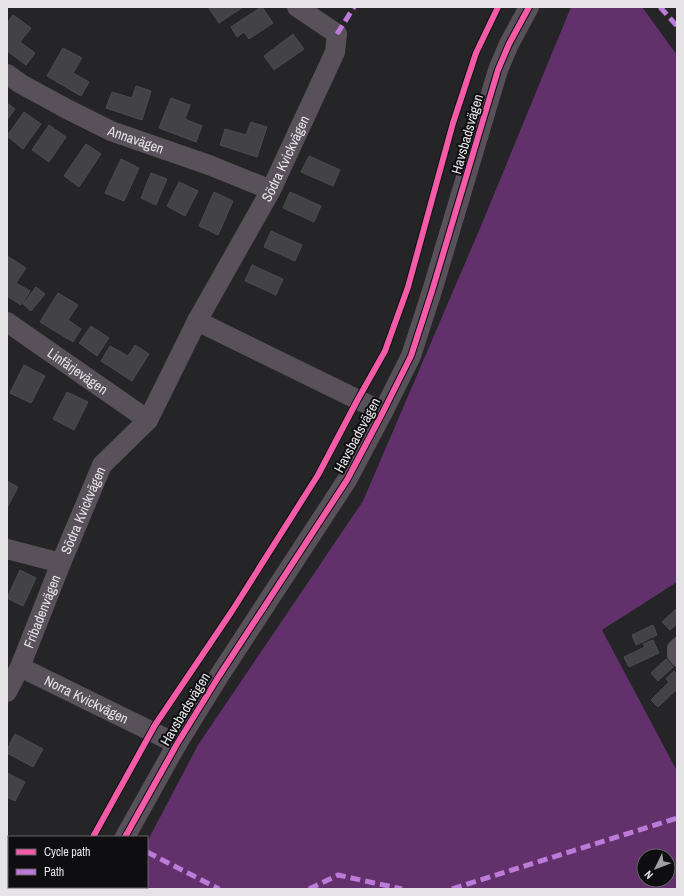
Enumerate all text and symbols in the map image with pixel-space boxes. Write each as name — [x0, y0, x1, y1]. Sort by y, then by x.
street label: Havsbadsvägen — [447, 92, 487, 176]
street label: Södra Kvickvägen — [257, 113, 313, 205]
street label: Annavägen — [104, 121, 166, 158]
street label: Linfärjevägen — [44, 344, 111, 398]
street label: Havsbadsvägen — [330, 394, 384, 476]
street label: Södra Kvickvägen — [57, 464, 109, 557]
street label: Fribadenvägen — [19, 572, 64, 651]
street label: Havsbadsvägen — [156, 669, 214, 749]
street label: Norra Kvickvägen — [41, 671, 131, 728]
legend — [8, 836, 148, 888]
text: Cycle path — [44, 844, 91, 860]
north arrow — [636, 848, 676, 888]
text: Path — [44, 864, 64, 880]
text: N — [641, 868, 656, 882]

